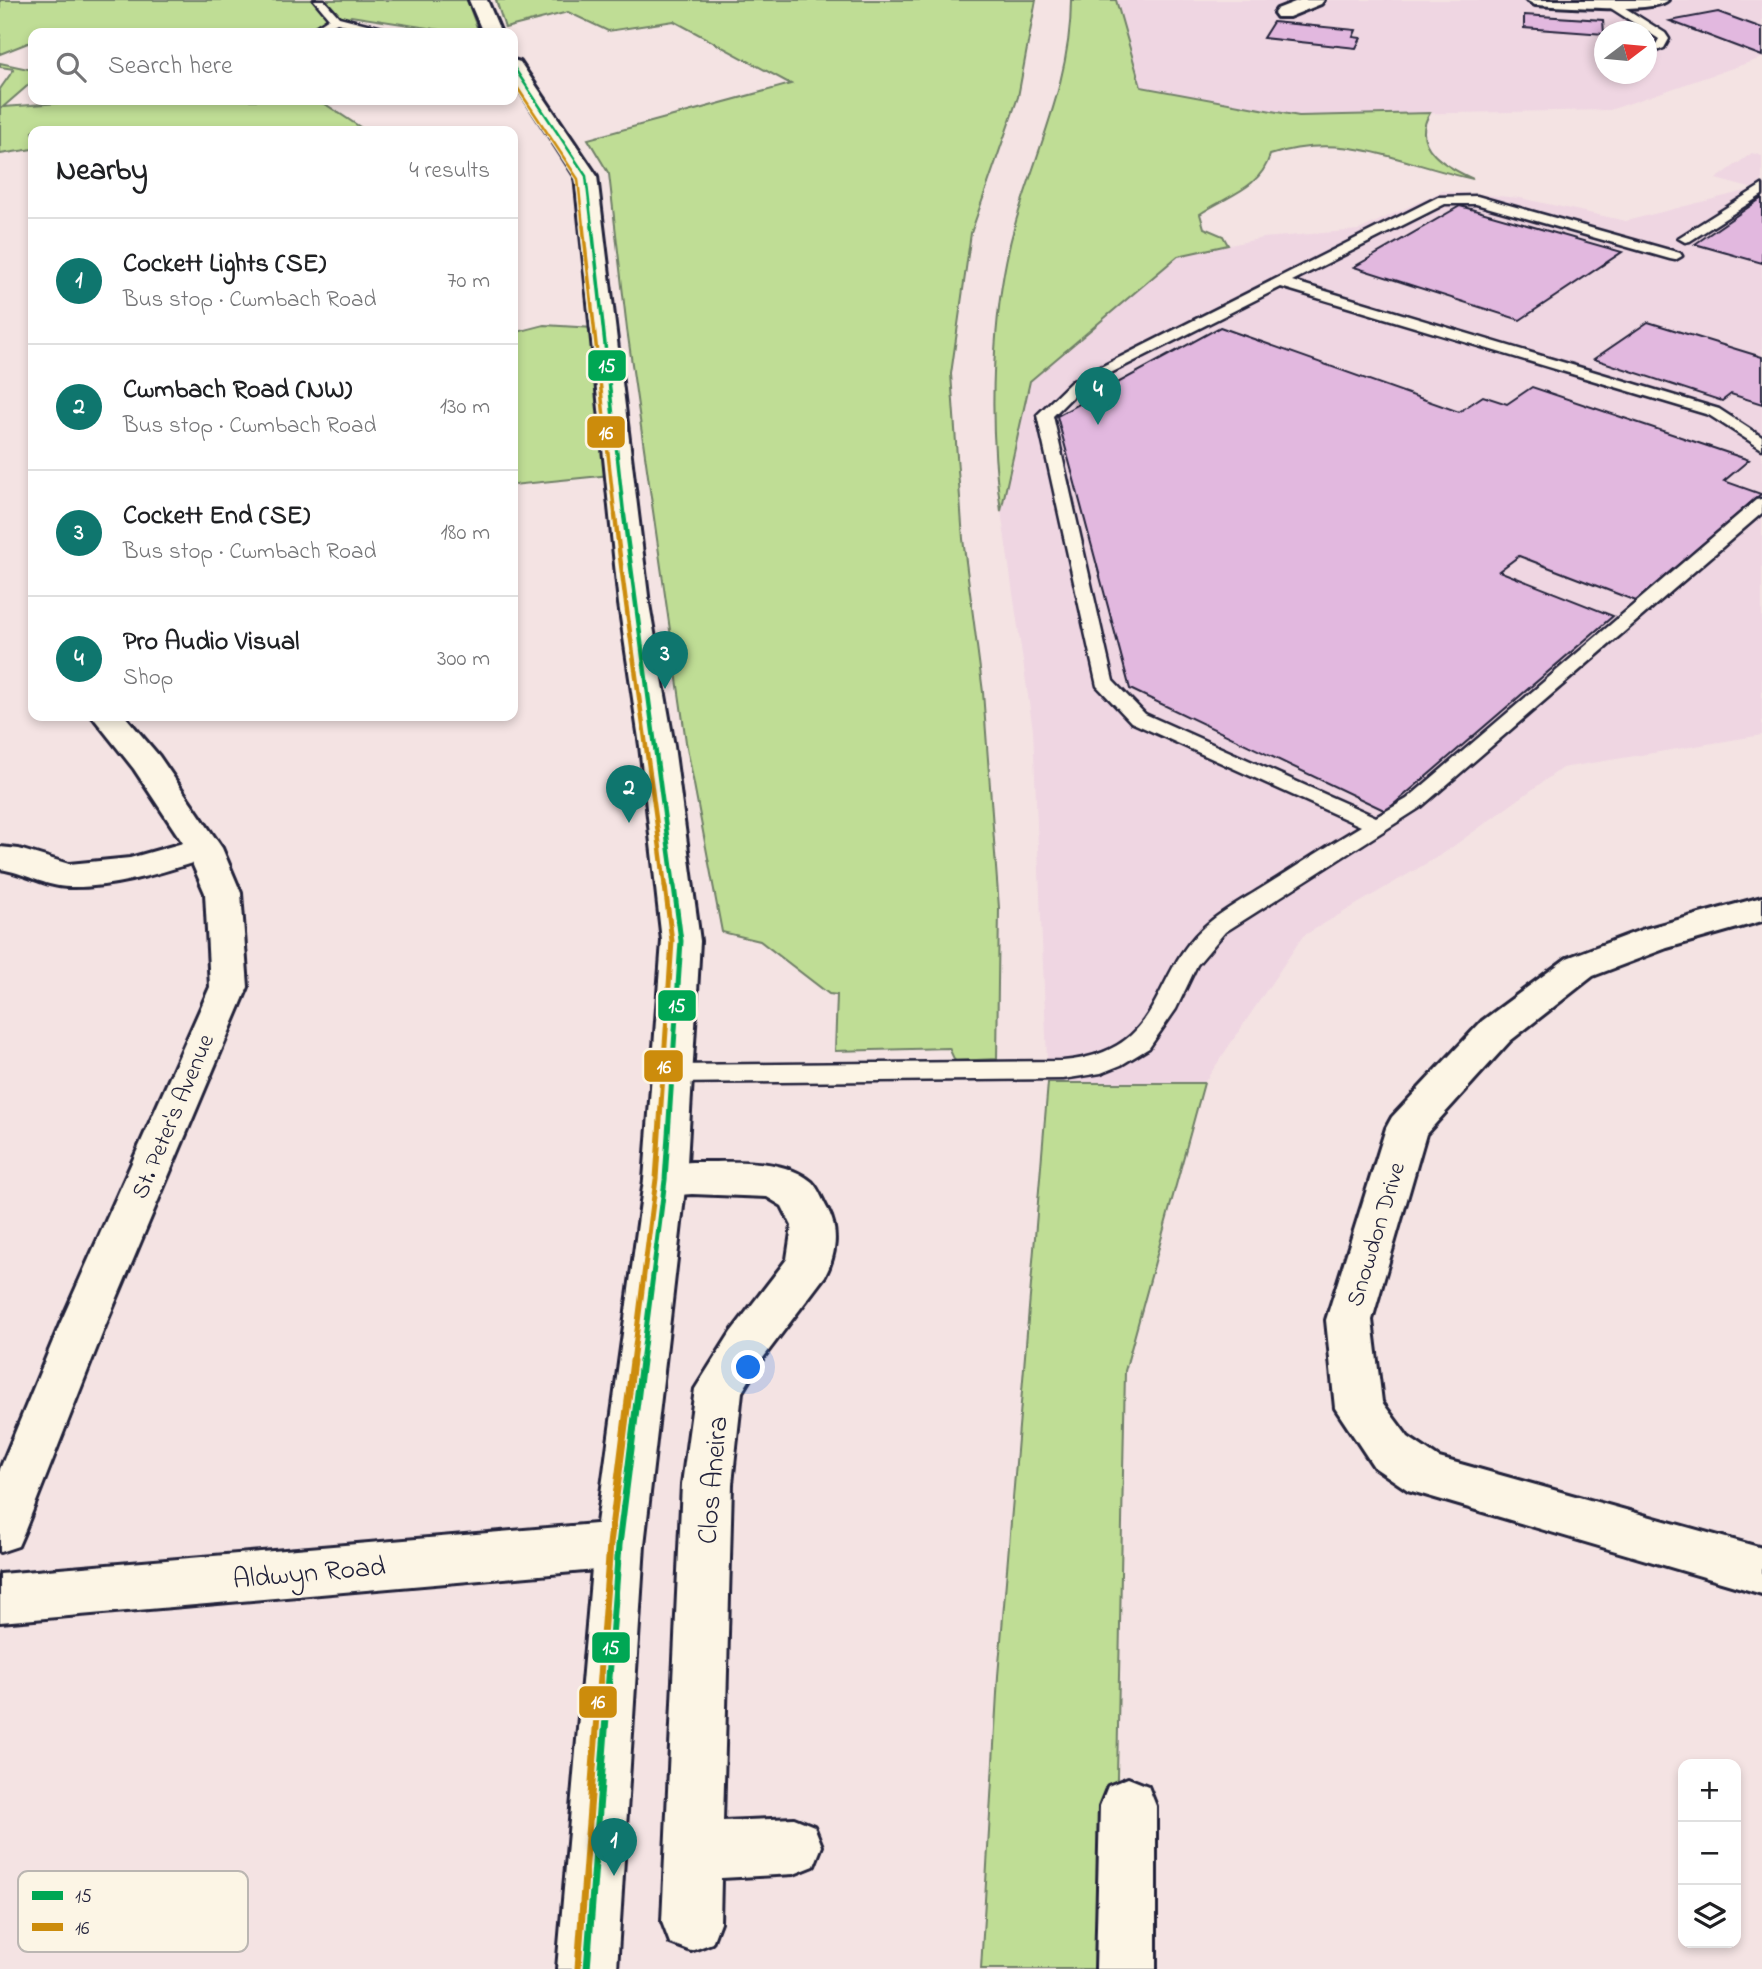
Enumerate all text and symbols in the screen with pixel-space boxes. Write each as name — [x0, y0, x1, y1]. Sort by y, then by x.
north arrow — [1594, 21, 1657, 84]
search box — [28, 28, 518, 105]
icon: search — [52, 48, 90, 86]
text: Search here — [108, 48, 233, 86]
text: Nearby — [56, 150, 148, 194]
text: 4 results — [409, 155, 490, 188]
text: Cockett Lights (SE) — [123, 246, 326, 284]
text: 1 — [75, 265, 83, 298]
text: 70 m — [447, 265, 490, 298]
text: Bus stop · Cwmbach Road — [123, 284, 376, 317]
line badge: 15 — [587, 349, 627, 382]
text: 15 — [599, 354, 616, 381]
pin: 4 — [1075, 367, 1121, 425]
text: Cwmbach Road (NW) — [123, 372, 352, 410]
text: 2 — [73, 391, 85, 424]
text: 130 m — [440, 391, 490, 424]
text: Bus stop · Cwmbach Road — [123, 410, 376, 443]
line badge: 16 — [586, 415, 626, 449]
text: 16 — [599, 421, 614, 448]
text: Cockett End (SE) — [123, 498, 310, 536]
text: 3 — [74, 517, 84, 550]
text: 180 m — [441, 517, 490, 550]
text: Bus stop · Cwmbach Road — [123, 536, 376, 569]
text: Pro Audio Visual — [123, 624, 299, 662]
pin: 3 — [642, 631, 688, 689]
text: 4 — [74, 643, 84, 676]
text: 300 m — [437, 643, 490, 676]
text: Shop — [123, 662, 173, 695]
pin: 2 — [606, 765, 652, 823]
line badge: 15 — [657, 989, 697, 1022]
text: 15 — [669, 994, 686, 1021]
street label: St. Peter's Avenue — [124, 1029, 225, 1205]
line badge: 16 — [643, 1049, 684, 1083]
text: 16 — [657, 1055, 672, 1082]
street label: Snowdon Drive — [1339, 1158, 1416, 1311]
your location — [731, 1350, 765, 1384]
street label: Clos Aneira — [688, 1415, 741, 1546]
street label: Aldwyn Road — [231, 1547, 388, 1602]
line badge: 15 — [591, 1631, 631, 1664]
text: 15 — [603, 1636, 620, 1663]
line badge: 16 — [578, 1685, 618, 1719]
text: 16 — [591, 1690, 606, 1717]
map controls — [1678, 1759, 1741, 1948]
button: + — [1678, 1759, 1741, 1822]
pin: 1 — [591, 1818, 637, 1876]
button: − — [1678, 1822, 1741, 1885]
legend — [18, 1871, 248, 1952]
text: 15 — [75, 1884, 92, 1911]
button: layers — [1678, 1885, 1741, 1948]
text: 16 — [75, 1916, 89, 1943]

